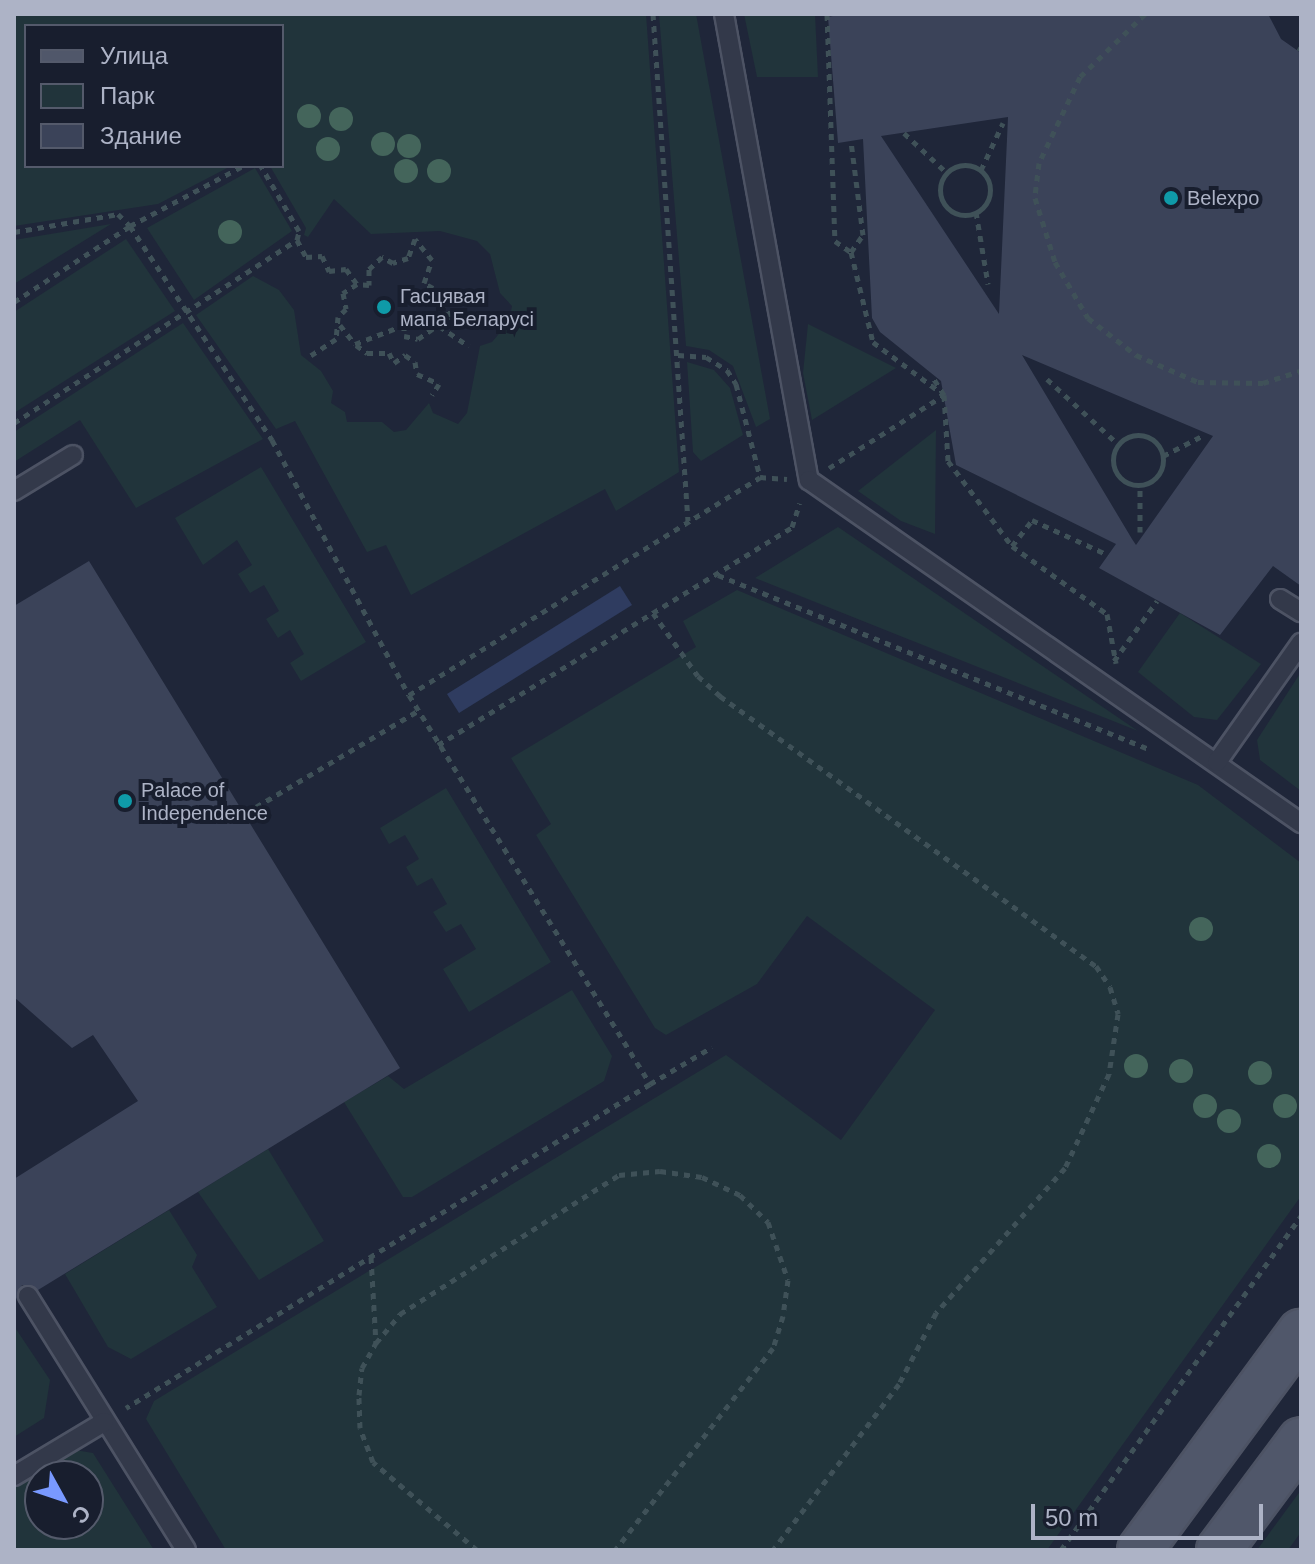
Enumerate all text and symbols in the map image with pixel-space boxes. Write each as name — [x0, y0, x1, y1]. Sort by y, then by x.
legend — [24, 24, 284, 168]
text: Улица — [100, 42, 168, 69]
text: Парк — [100, 82, 154, 109]
text: Здание — [100, 122, 182, 149]
place label: Belexpo — [1187, 186, 1259, 210]
marker: Belexpo — [1162, 189, 1180, 207]
place label: Гасцявая мапа Беларусі — [400, 284, 534, 331]
marker: Гасцявая мапа Беларусі — [375, 298, 393, 316]
place label: Palace of Independence — [141, 778, 268, 825]
marker: Palace of Independence — [116, 792, 134, 810]
north arrow — [24, 1460, 104, 1540]
scale bar — [1035, 1488, 1267, 1538]
text: С — [67, 1500, 96, 1529]
text: 50 m — [1045, 1504, 1098, 1531]

